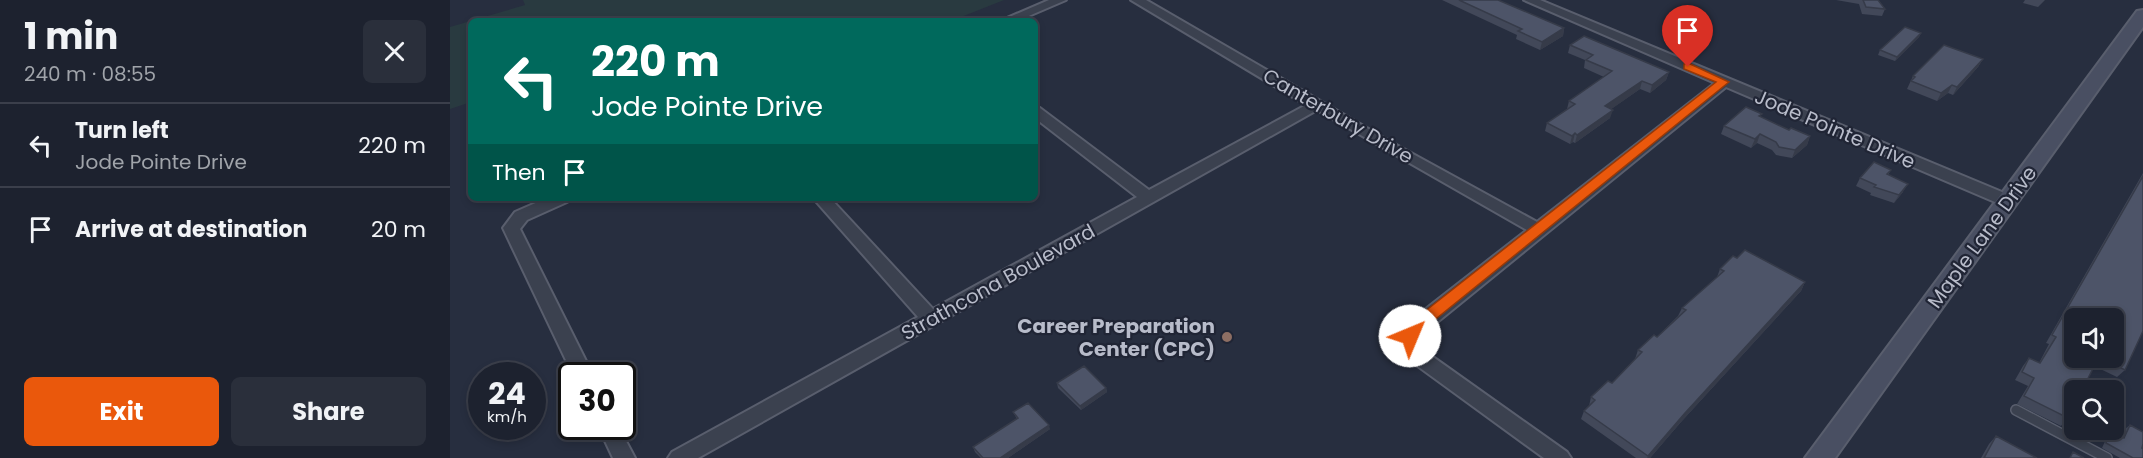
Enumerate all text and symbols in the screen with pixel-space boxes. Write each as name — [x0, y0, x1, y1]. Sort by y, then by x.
pin — [1662, 5, 1713, 67]
text: 1 min — [24, 11, 118, 62]
icon: arrive — [1671, 14, 1704, 47]
button: close — [363, 20, 426, 83]
text: 220 m — [591, 32, 720, 91]
icon: left — [492, 42, 570, 120]
text: 240 m · 08:55 — [24, 60, 156, 88]
street label: Canterbury Drive — [1258, 62, 1418, 170]
street label: Jode Pointe Drive — [1750, 83, 1920, 175]
text: Jode Pointe Drive — [591, 88, 823, 125]
text: Turn left — [75, 115, 169, 146]
icon: left — [24, 129, 57, 162]
text: 220 m — [358, 130, 426, 161]
text: Jode Pointe Drive — [75, 148, 247, 176]
icon: arrive — [558, 156, 591, 189]
text: Then — [492, 157, 546, 188]
street label: Maple Lane Drive — [1921, 160, 2043, 314]
icon: arrive — [24, 213, 57, 246]
text: Arrive at destination — [75, 214, 307, 245]
text: 20 m — [371, 214, 426, 245]
street label: Strathcona Boulevard — [896, 217, 1100, 347]
position arrow — [1378, 304, 1442, 368]
map controls — [2064, 308, 2124, 440]
button: sound — [2064, 308, 2124, 368]
place label: Career Preparation Center (CPC) — [1017, 312, 1215, 363]
marker: Career Preparation Center (CPC) — [1220, 330, 1234, 344]
speed limit sign: 30 — [558, 362, 636, 440]
text: 24 — [488, 372, 526, 415]
button: Exit — [24, 377, 219, 446]
button: Share — [231, 377, 426, 446]
button: search — [2064, 380, 2124, 440]
text: km/h — [487, 406, 527, 427]

